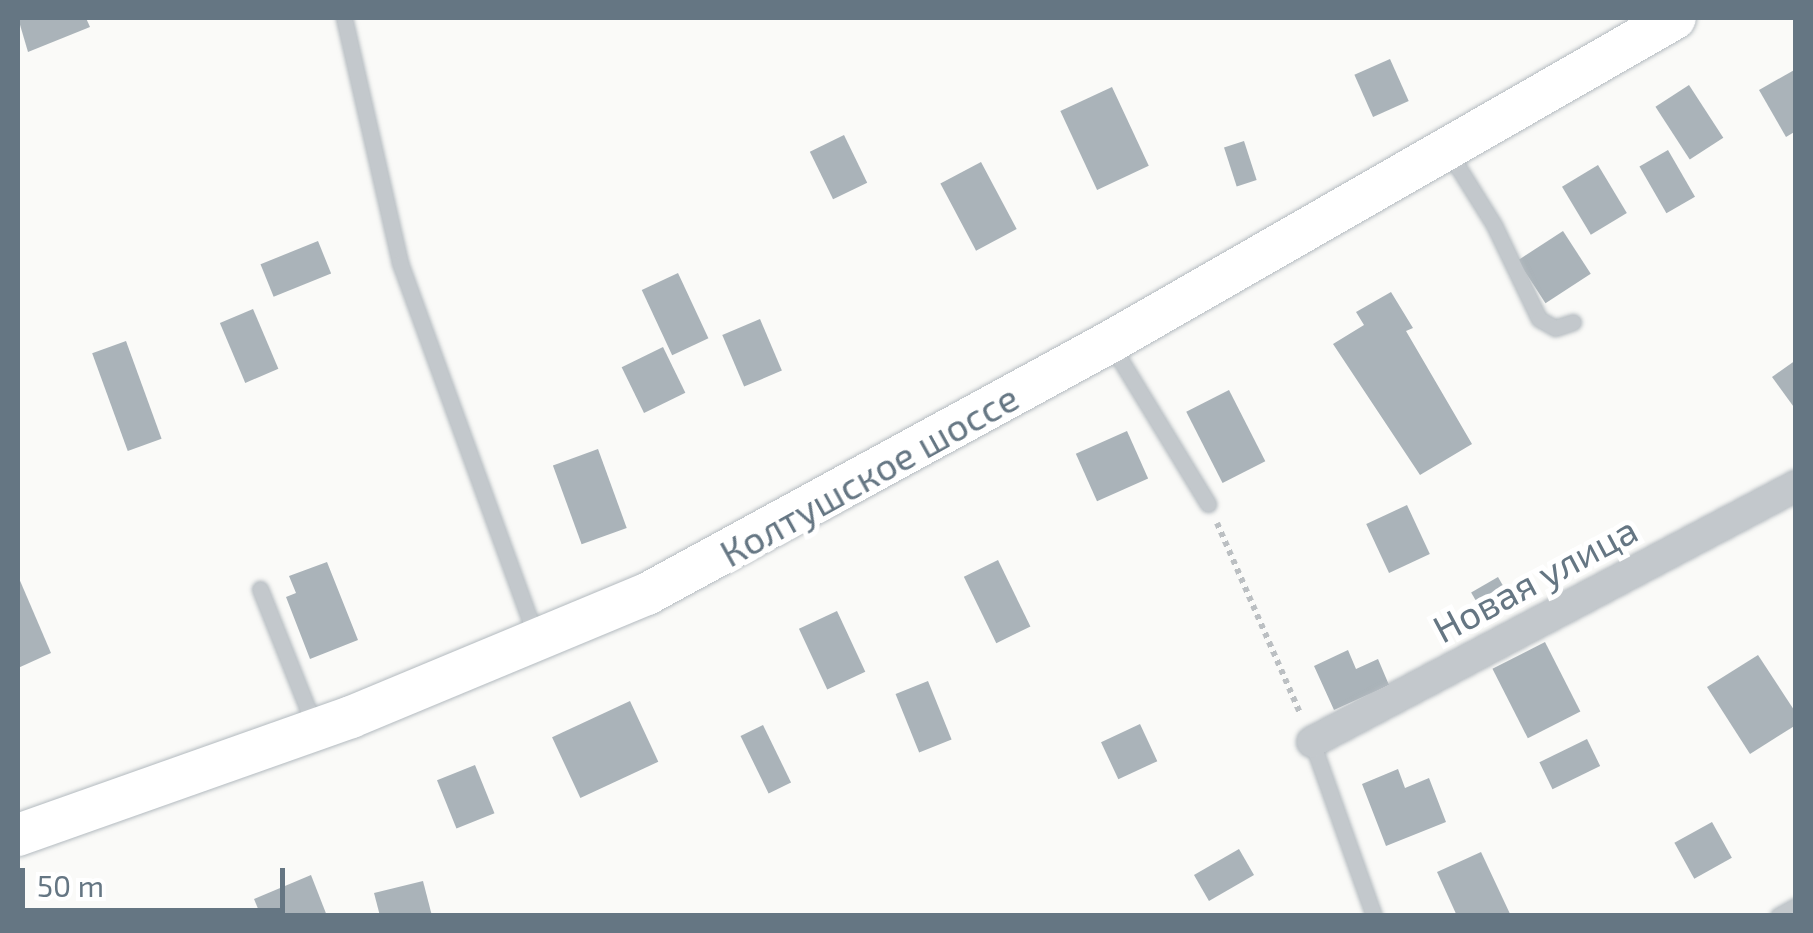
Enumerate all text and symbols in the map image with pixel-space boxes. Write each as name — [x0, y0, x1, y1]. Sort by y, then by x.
street label: Колтушское шоссе — [712, 374, 1026, 576]
street label: Новая улица — [1425, 506, 1645, 652]
scale bar — [25, 848, 290, 910]
text: 50 m — [37, 867, 104, 903]

